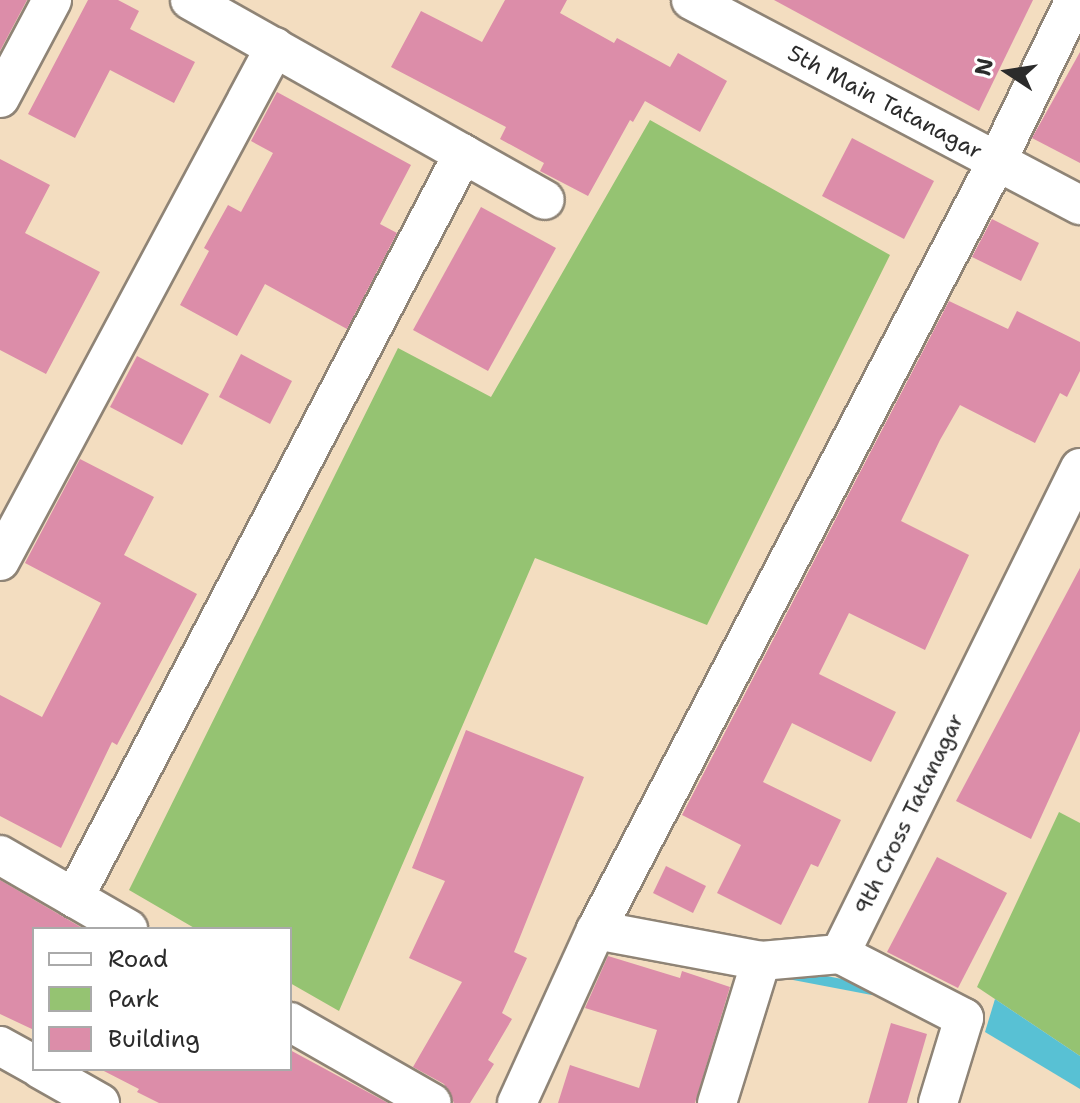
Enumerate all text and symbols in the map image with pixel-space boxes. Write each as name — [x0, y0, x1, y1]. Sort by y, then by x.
north arrow — [968, 32, 1048, 112]
street label: 5th Main Tatanagar — [783, 39, 987, 165]
text: N — [968, 55, 1000, 78]
street label: 9th Cross Tatanagar — [849, 709, 969, 919]
legend — [32, 927, 292, 1071]
text: Road — [108, 943, 168, 975]
text: Park — [108, 983, 160, 1015]
text: Building — [108, 1023, 200, 1055]

